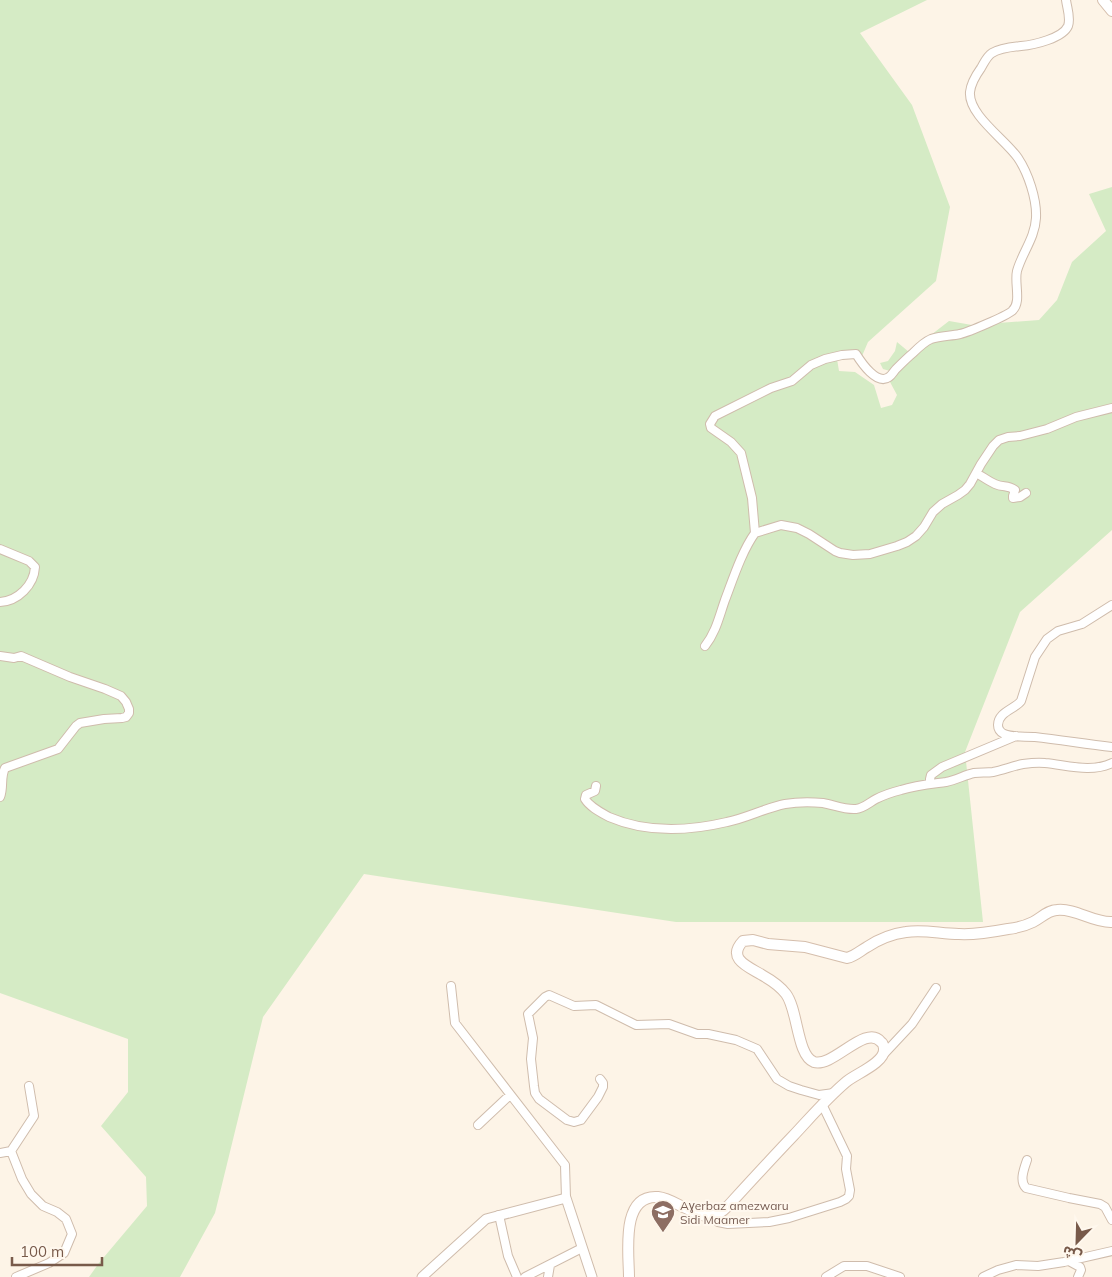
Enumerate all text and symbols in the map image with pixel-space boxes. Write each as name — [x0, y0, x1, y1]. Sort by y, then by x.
place label: Aɣerbaz amezwaru Sidi Maamer — [680, 1198, 789, 1227]
school or university icon: Aɣerbaz amezwaru Sidi Maamer — [650, 1199, 676, 1233]
north arrow — [1052, 1217, 1102, 1267]
scale bar — [12, 1234, 102, 1266]
text: 100 m — [20, 1242, 64, 1261]
text: ش — [1060, 1242, 1084, 1266]

